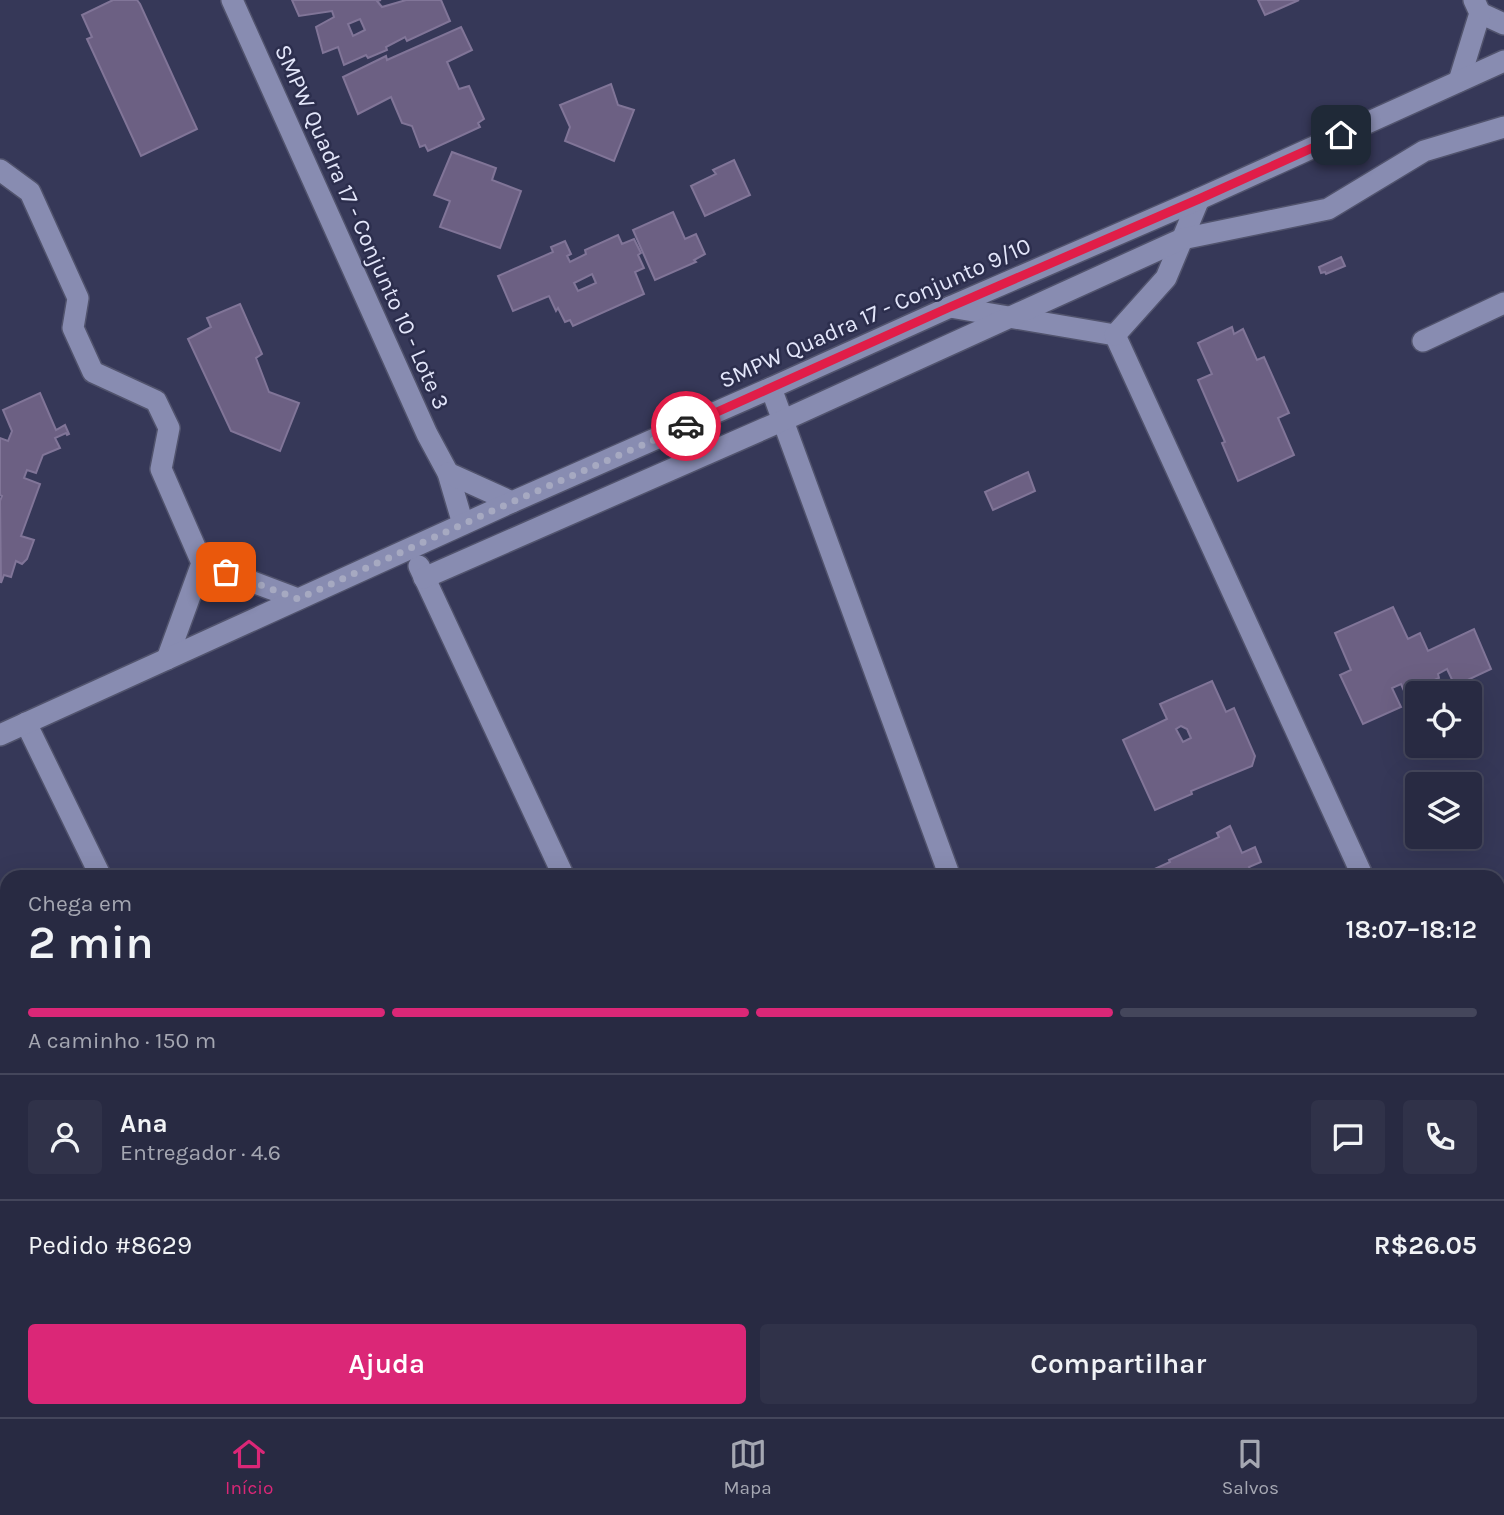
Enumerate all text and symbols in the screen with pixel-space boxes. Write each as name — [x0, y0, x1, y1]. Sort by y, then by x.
street label: SMPW Quadra 17 - Conjunto 10 - Lote 3 — [269, 40, 455, 414]
pin — [1311, 105, 1371, 165]
icon: home — [1322, 116, 1360, 154]
street label: SMPW Quadra 17 - Conjunto 9/10 — [715, 232, 1035, 394]
courier — [651, 391, 721, 461]
icon: car — [667, 407, 705, 445]
pin — [196, 542, 256, 602]
icon: bag — [207, 553, 245, 591]
map controls — [1405, 681, 1482, 849]
button: locate — [1405, 681, 1482, 758]
button: layers — [1405, 772, 1482, 849]
text: Chega em — [28, 890, 132, 917]
text: 18:07–18:12 — [1345, 914, 1477, 945]
text: 2 min — [28, 916, 154, 970]
text: A caminho · 150 m — [28, 1027, 216, 1054]
button: person — [28, 1100, 102, 1174]
button: chat — [1311, 1100, 1385, 1174]
button: phone — [1403, 1100, 1477, 1174]
text: Ana — [120, 1108, 168, 1139]
text: Entregador · 4.6 — [120, 1139, 281, 1166]
text: Pedido #8629 — [28, 1230, 192, 1261]
text: R$26.05 — [1374, 1230, 1477, 1261]
button: Ajuda — [28, 1324, 746, 1404]
button: Compartilhar — [760, 1324, 1477, 1404]
tab: Início — [225, 1435, 273, 1499]
tab: Mapa — [724, 1435, 772, 1499]
tab: Salvos — [1222, 1435, 1279, 1499]

